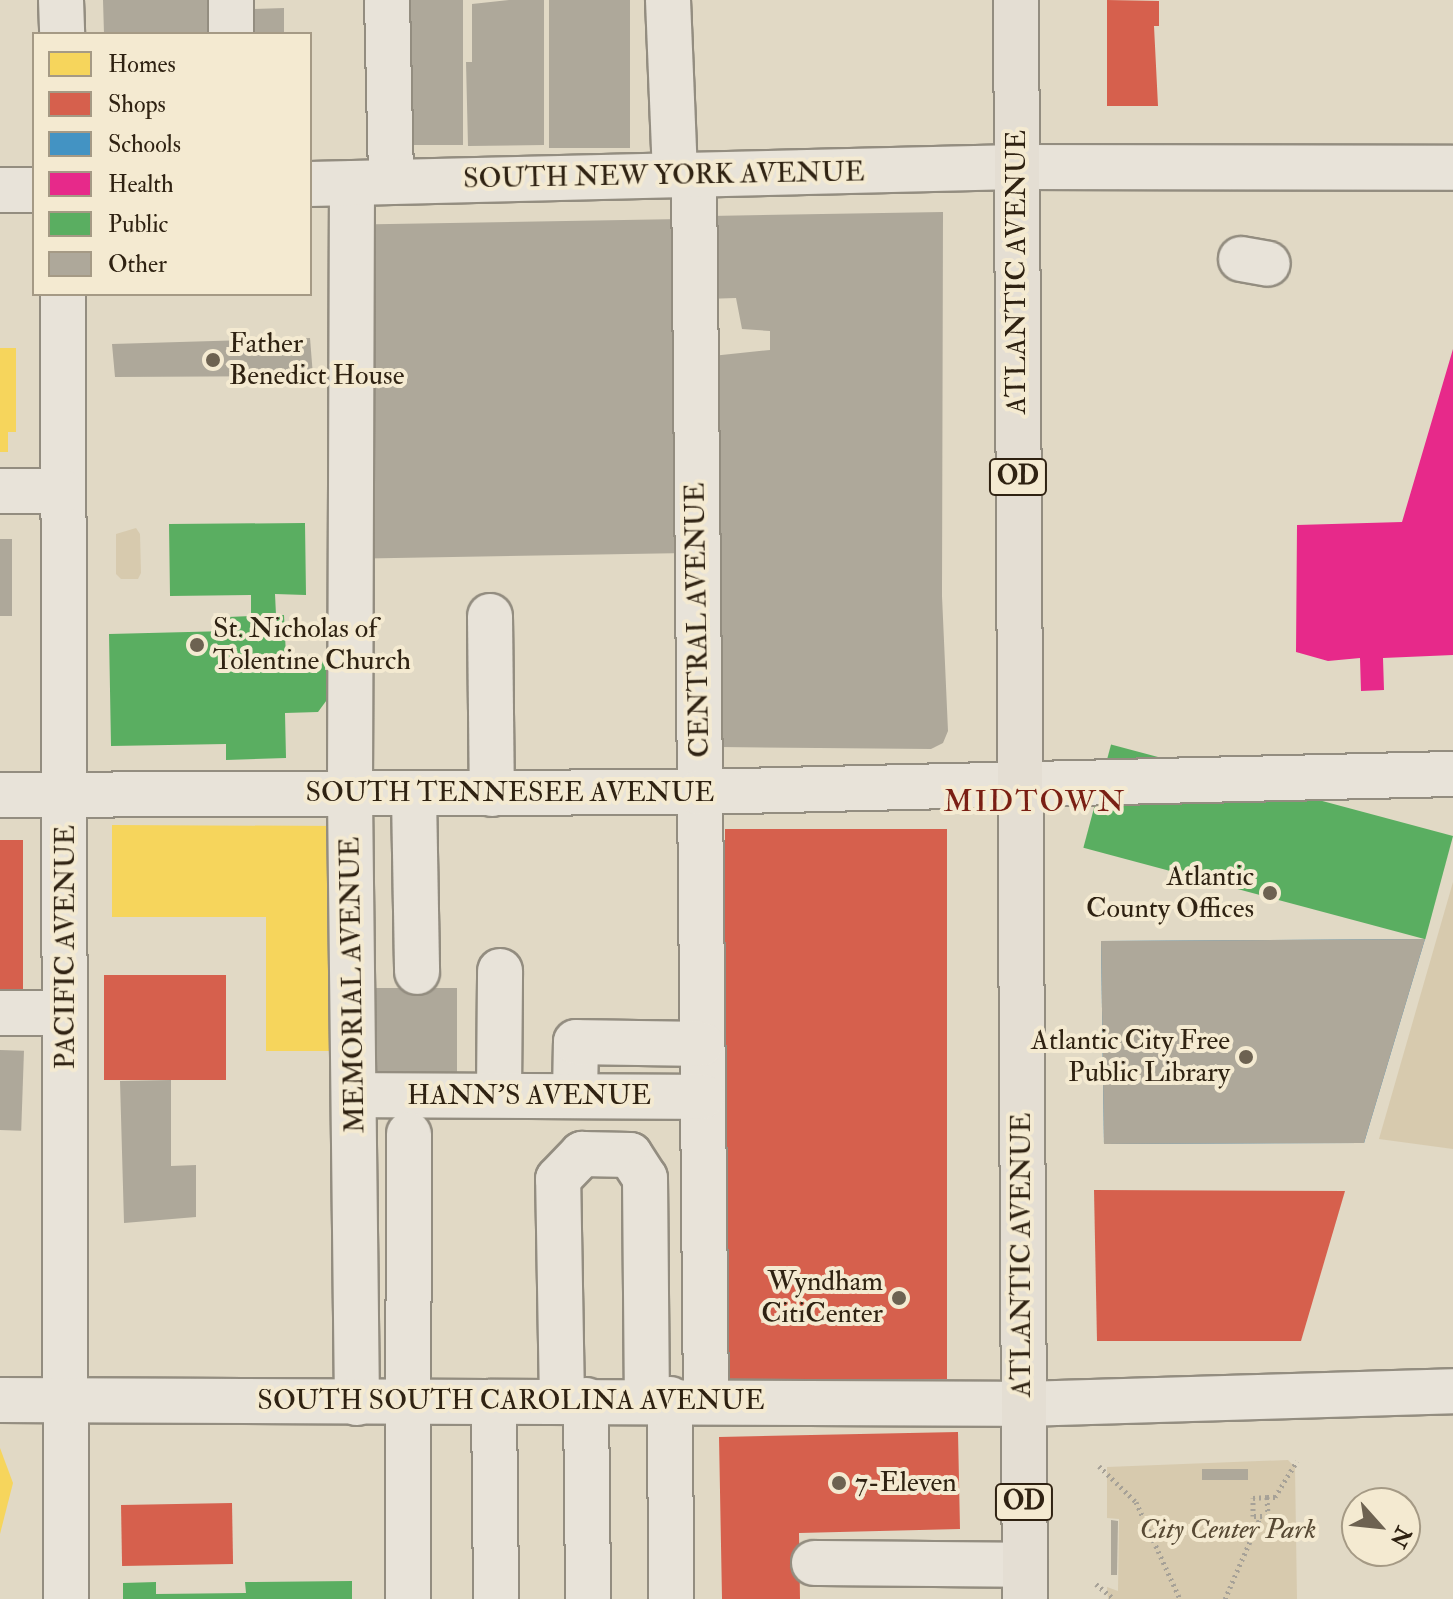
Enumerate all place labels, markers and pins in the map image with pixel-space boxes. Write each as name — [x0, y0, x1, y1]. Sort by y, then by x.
place label: Father Benedict House — [229, 327, 404, 393]
marker: Father Benedict House — [204, 351, 222, 369]
place label: St. Nicholas of Tolentine Church — [213, 612, 411, 678]
marker: St. Nicholas of Tolentine Church — [188, 636, 206, 654]
place label: Atlantic County Offices — [1086, 860, 1254, 926]
marker: Atlantic County Offices — [1261, 884, 1279, 902]
place label: Atlantic City Free Public Library — [1031, 1024, 1230, 1090]
marker: Atlantic City Free Public Library — [1237, 1048, 1255, 1066]
place label: Wyndham CitiCenter — [761, 1265, 883, 1331]
marker: Wyndham CitiCenter — [890, 1289, 908, 1307]
place label: 7-Eleven — [855, 1466, 957, 1500]
marker: 7-Eleven — [830, 1474, 848, 1492]

